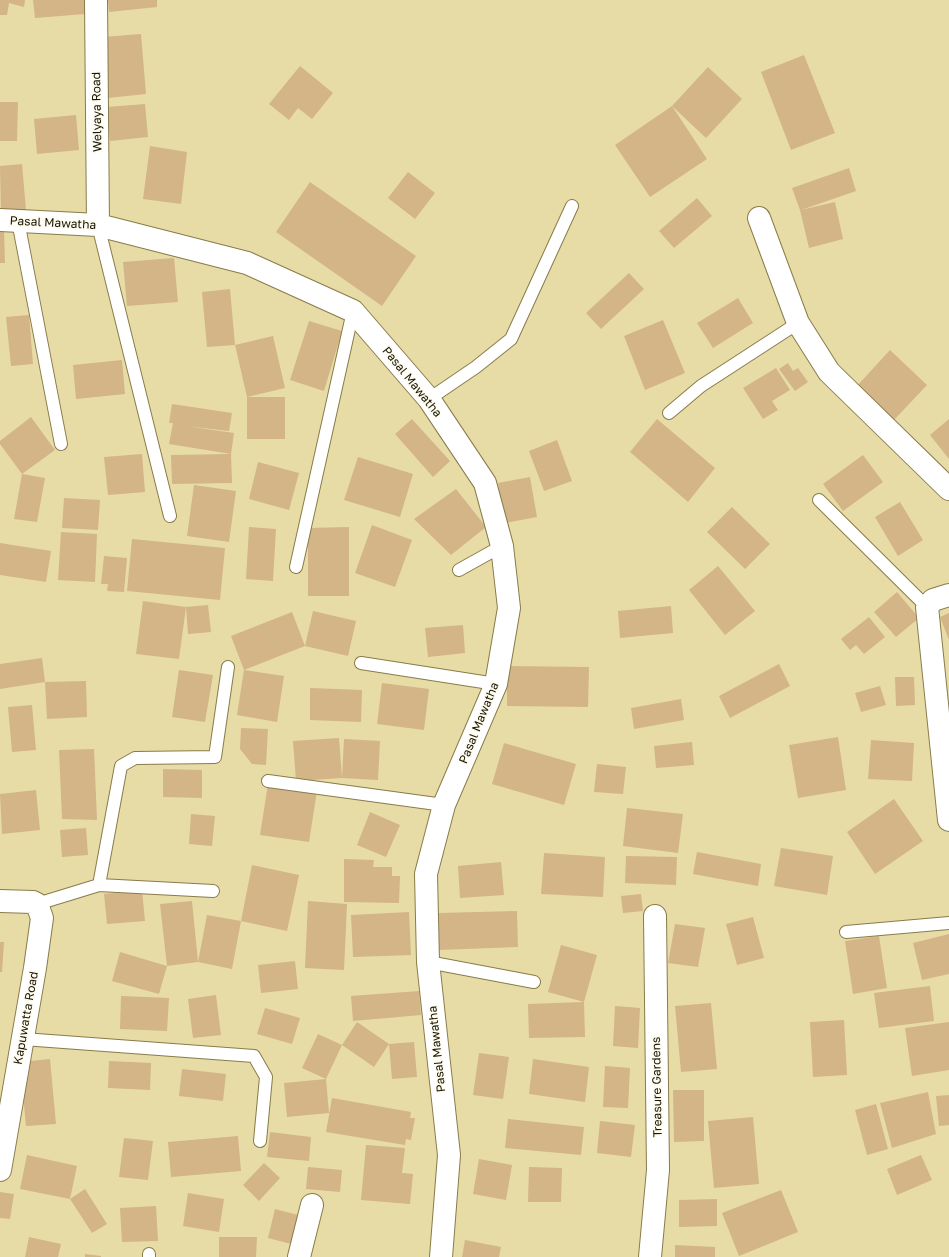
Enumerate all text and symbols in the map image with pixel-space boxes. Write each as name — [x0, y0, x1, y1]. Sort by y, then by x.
street label: Welyaya Road — [89, 72, 105, 152]
street label: Pasal Mawatha — [9, 214, 97, 232]
street label: Pasal Mawatha — [379, 344, 445, 420]
street label: Pasal Mawatha — [456, 680, 502, 766]
street label: Kapuwatta Road — [11, 970, 41, 1066]
street label: Pasal Mawatha — [425, 1005, 449, 1093]
street label: Treasure Gardens — [649, 1037, 665, 1137]

